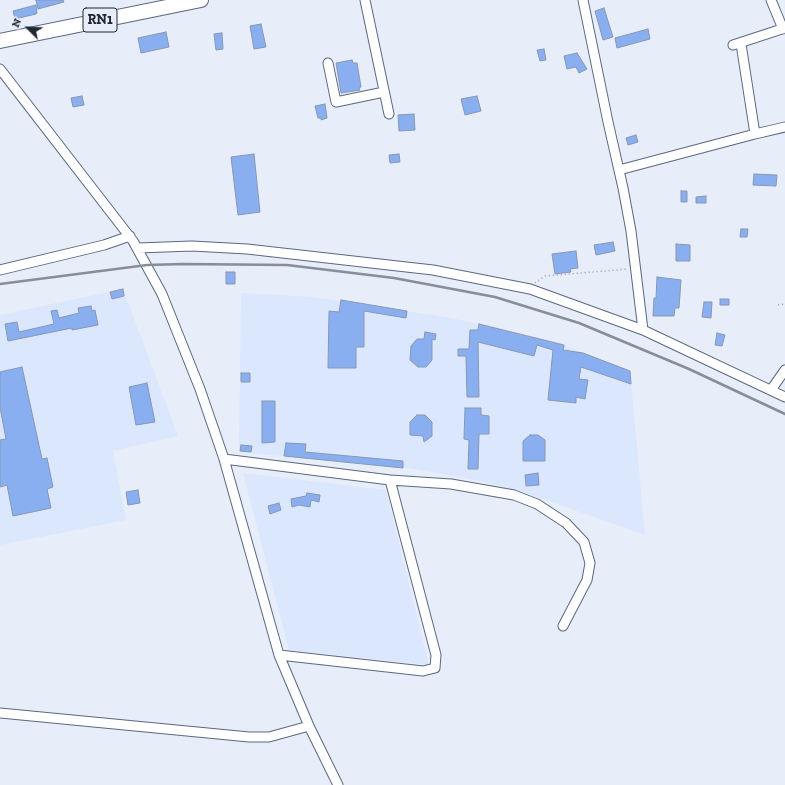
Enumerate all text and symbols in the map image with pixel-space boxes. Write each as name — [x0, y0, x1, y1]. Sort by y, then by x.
north arrow — [8, 8, 48, 48]
road number: RN1 — [83, 8, 117, 32]
text: N — [9, 16, 24, 29]

